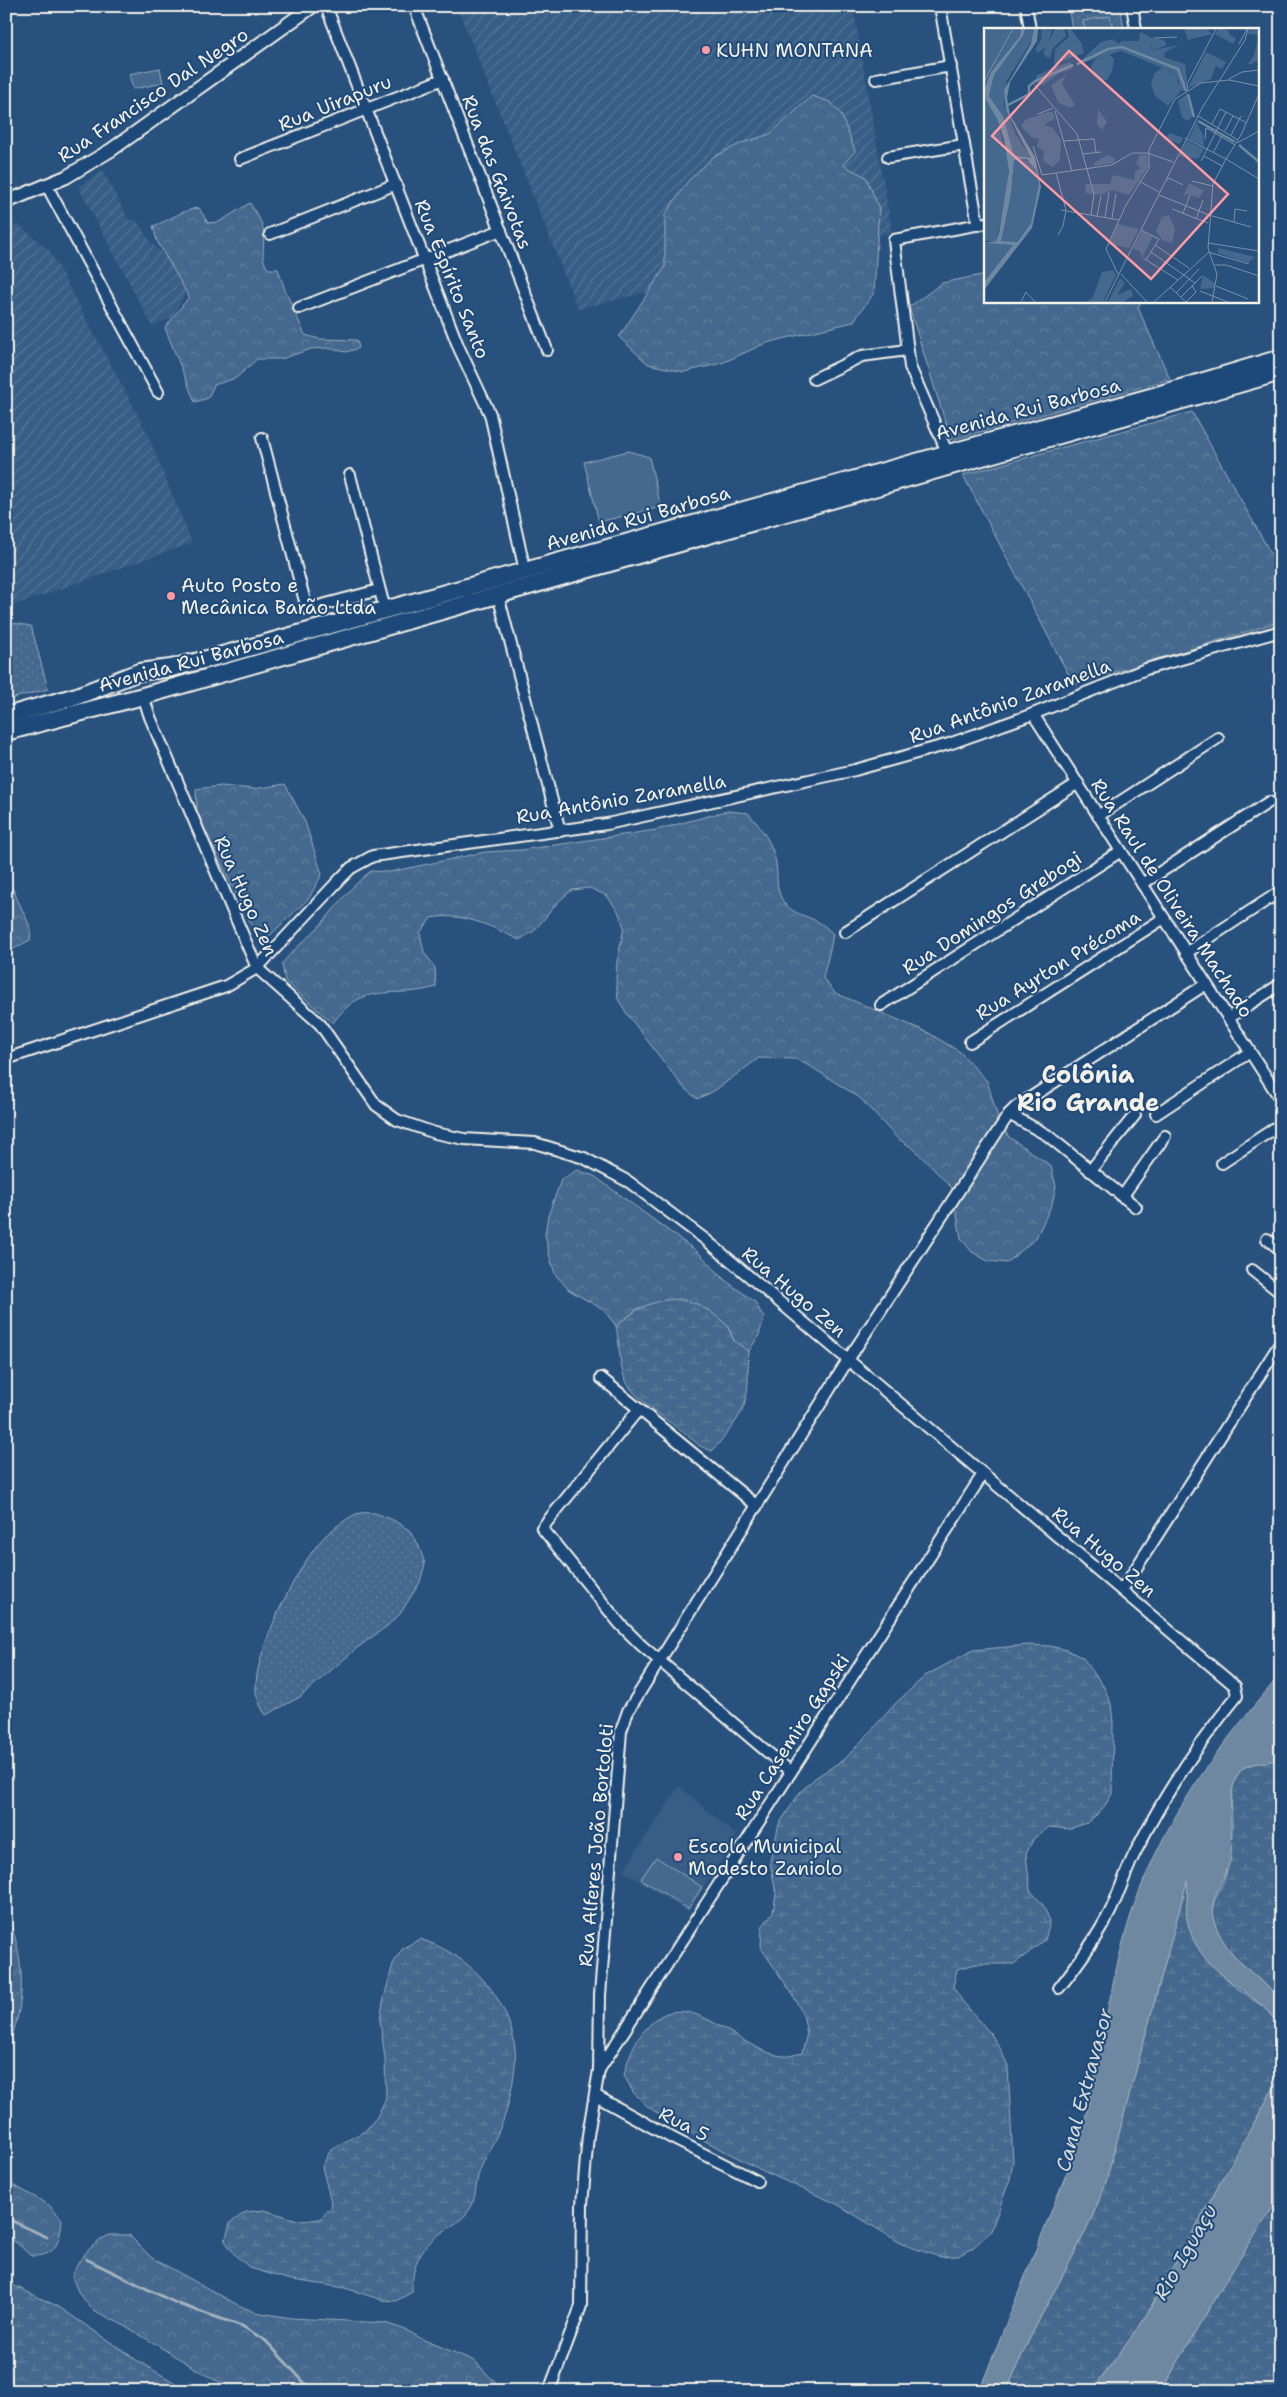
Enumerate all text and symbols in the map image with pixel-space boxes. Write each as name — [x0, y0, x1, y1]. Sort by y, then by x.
street label: Rua Francisco Dal Negro — [53, 22, 253, 168]
inset map — [984, 28, 1260, 302]
place label: KUHN MONTANA — [716, 38, 873, 63]
marker: KUHN MONTANA — [700, 44, 712, 56]
street label: Rua Uirapuru — [275, 69, 395, 137]
street label: Rua das Gaivotas — [456, 91, 538, 253]
street label: Rua Espírito Santo — [409, 196, 495, 362]
street label: Avenida Rui Barbosa — [933, 372, 1123, 446]
street label: Avenida Rui Barbosa — [543, 480, 733, 556]
place label: Auto Posto e Mecânica Barão Ltda — [181, 573, 376, 620]
marker: Auto Posto e Mecânica Barão Ltda — [165, 590, 177, 602]
street label: Avenida Rui Barbosa — [96, 624, 286, 698]
street label: Rua Antônio Zaramella — [906, 653, 1114, 749]
street label: Rua Antônio Zaramella — [514, 768, 728, 830]
street label: Rua Raul de Oliveira Machado — [1085, 774, 1259, 1022]
street label: Rua Hugo Zen — [208, 832, 284, 960]
street label: Rua Domingos Grebogi — [897, 845, 1087, 981]
street label: Rua Ayrton Précoma — [971, 904, 1145, 1026]
district label: Colônia Rio Grande — [1017, 1059, 1159, 1119]
street label: Rua Hugo Zen — [737, 1241, 851, 1343]
street label: Rua Hugo Zen — [1047, 1501, 1161, 1603]
street label: Rua Casemiro Gapski — [729, 1649, 855, 1825]
street label: Rua Alferes João Bortoloti — [573, 1722, 619, 1968]
place label: Escola Municipal Modesto Zaniolo — [688, 1834, 842, 1881]
marker: Escola Municipal Modesto Zaniolo — [672, 1851, 684, 1863]
water label: Canal Extravasor — [1050, 2005, 1118, 2175]
street label: Rua 5 — [655, 2101, 713, 2147]
water label: Rio Iguaçu — [1147, 2200, 1223, 2304]

